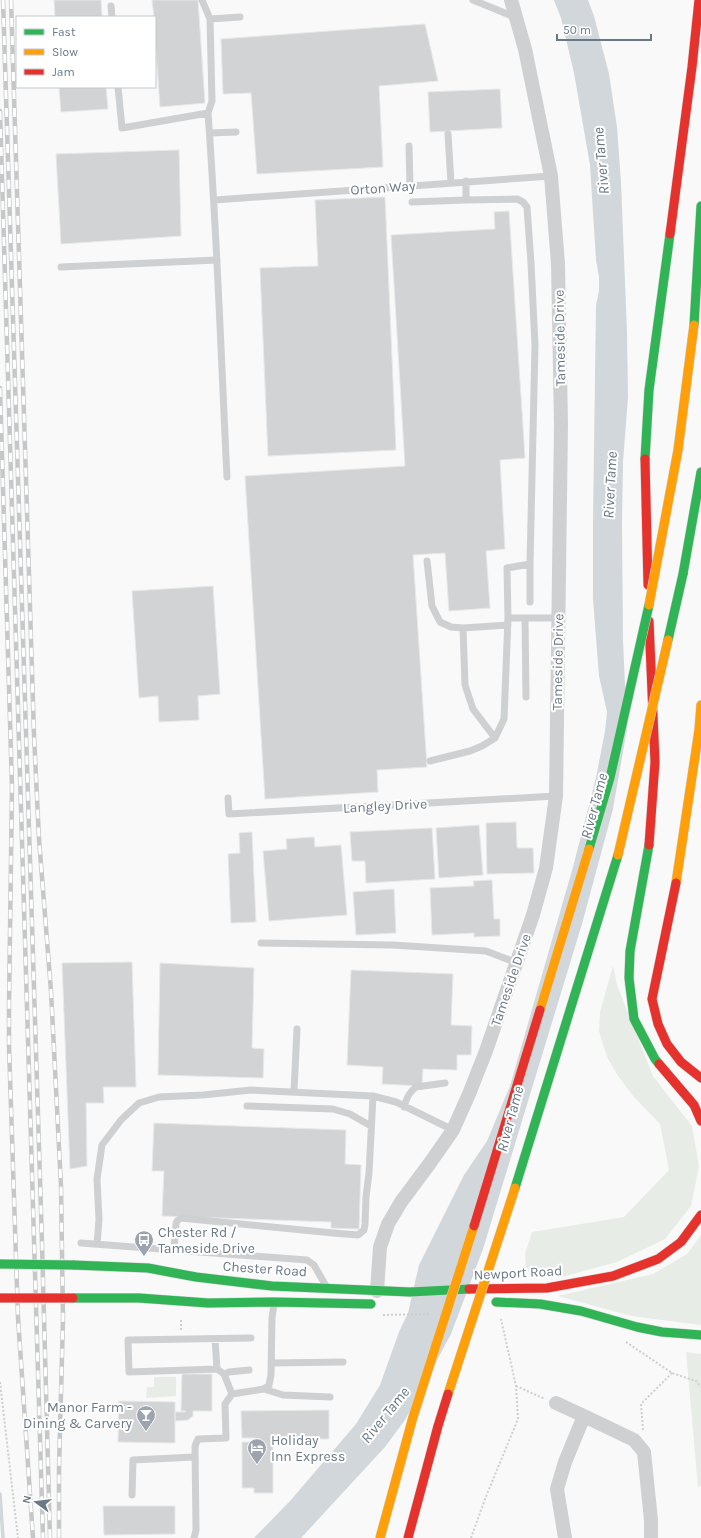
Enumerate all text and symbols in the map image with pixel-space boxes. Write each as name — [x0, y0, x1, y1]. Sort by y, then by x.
legend — [16, 16, 156, 88]
scale bar — [557, 16, 651, 42]
text: 50 m — [563, 23, 591, 37]
text: Fast — [52, 25, 76, 39]
text: Slow — [52, 45, 78, 59]
text: Jam — [52, 65, 75, 79]
water label: River Tame — [589, 127, 613, 195]
street label: Orton Way — [350, 177, 417, 199]
street label: Tameside Drive — [551, 289, 569, 387]
water label: River Tame — [599, 451, 621, 519]
street label: Tameside Drive — [549, 613, 567, 711]
water label: River Tame — [577, 771, 611, 841]
street label: Langley Drive — [342, 795, 428, 817]
street label: Tameside Drive — [487, 931, 535, 1029]
water label: River Tame — [493, 1084, 527, 1154]
place label: Chester Rd / Tameside Drive — [158, 1224, 255, 1257]
bus stop icon: Chester Rd / Tameside Drive — [133, 1229, 155, 1257]
street label: Chester Road — [222, 1258, 308, 1280]
street label: Newport Road — [473, 1262, 563, 1284]
water label: River Tame — [357, 1383, 413, 1447]
place label: Manor Farm - Dining & Carvery — [23, 1399, 132, 1432]
bar icon: Manor Farm - Dining & Carvery — [135, 1404, 157, 1432]
place label: Holiday Inn Express — [271, 1432, 345, 1465]
hotel icon: Holiday Inn Express — [246, 1437, 268, 1465]
north arrow — [16, 1482, 56, 1522]
text: N — [20, 1494, 34, 1505]

